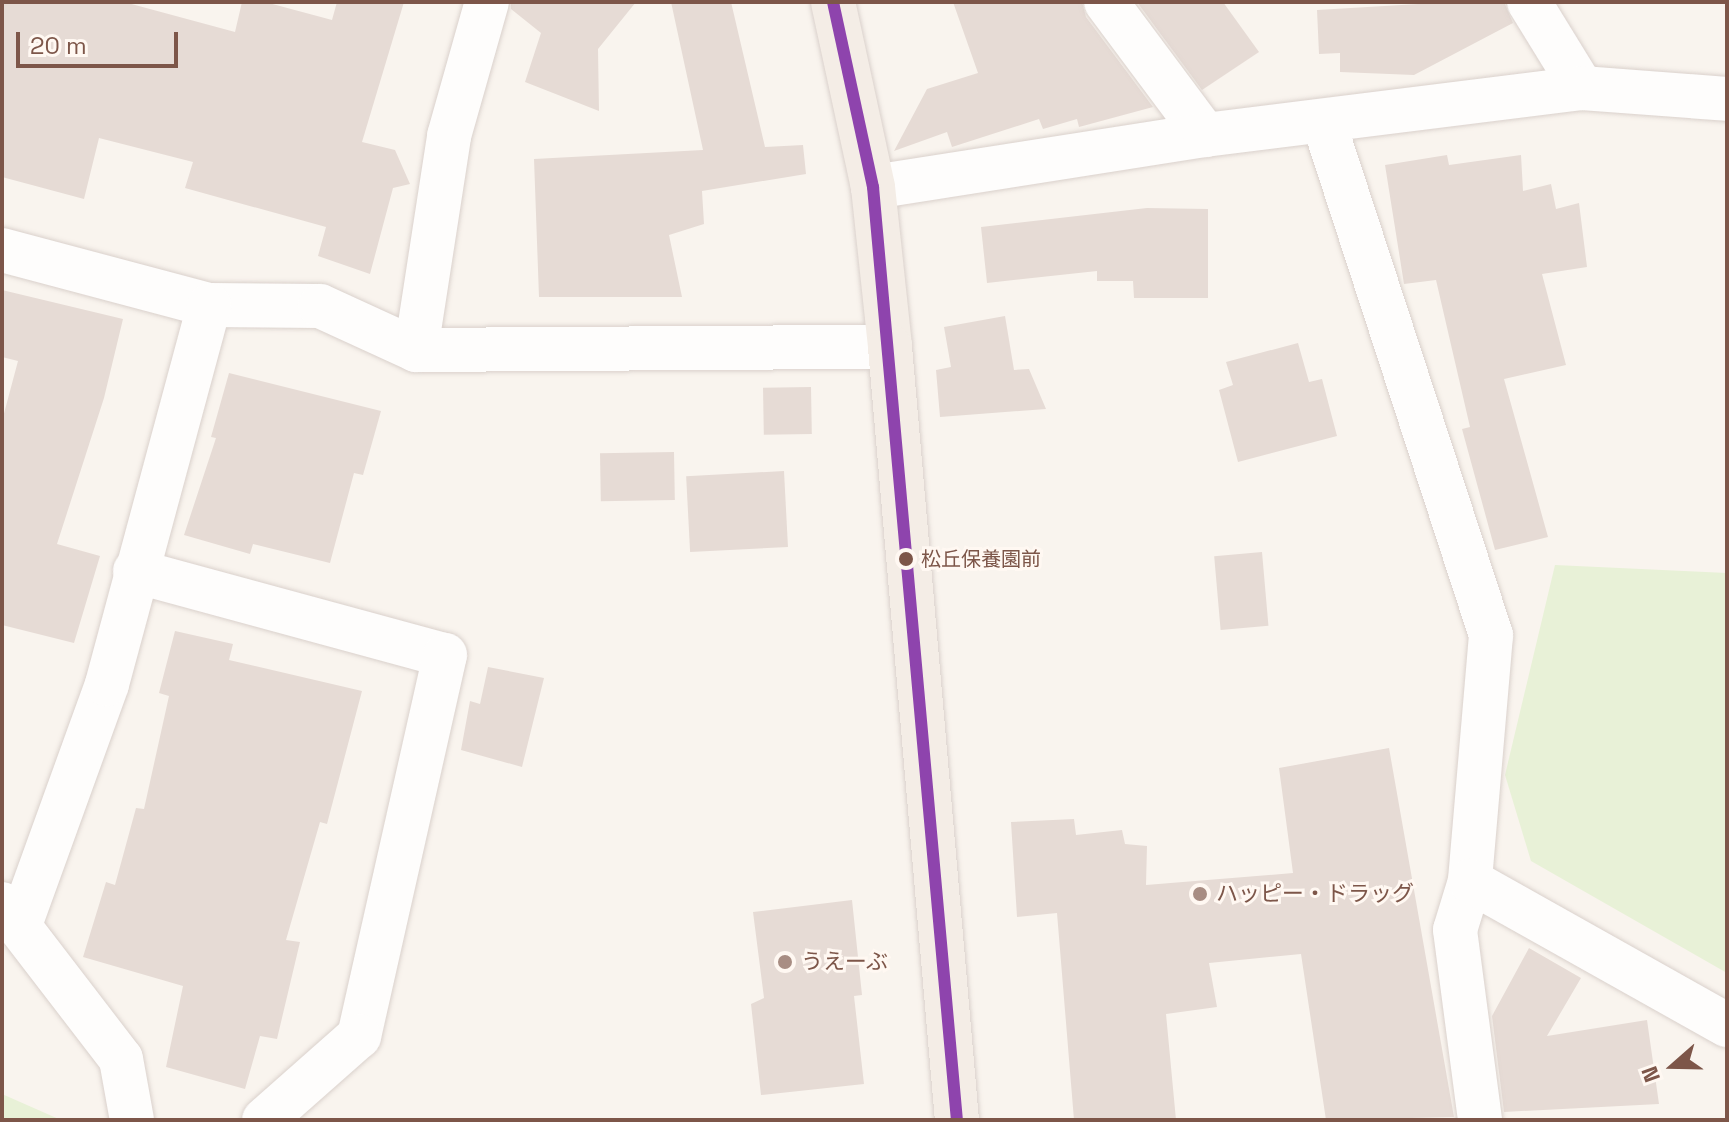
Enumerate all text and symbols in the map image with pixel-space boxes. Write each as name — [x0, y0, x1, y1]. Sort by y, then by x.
scale bar — [20, 16, 182, 66]
text: 20 m — [30, 30, 87, 61]
place label: 松丘保養園前 — [921, 547, 1041, 571]
marker: 松丘保養園前 — [898, 551, 914, 567]
place label: ハッピー・ドラッグ — [1216, 881, 1414, 907]
marker: ハッピー・ドラッグ — [1191, 885, 1209, 903]
place label: うえーぶ — [801, 949, 889, 975]
marker: うえーぶ — [776, 953, 794, 971]
north arrow — [1633, 1026, 1713, 1106]
text: N — [1635, 1062, 1666, 1086]

